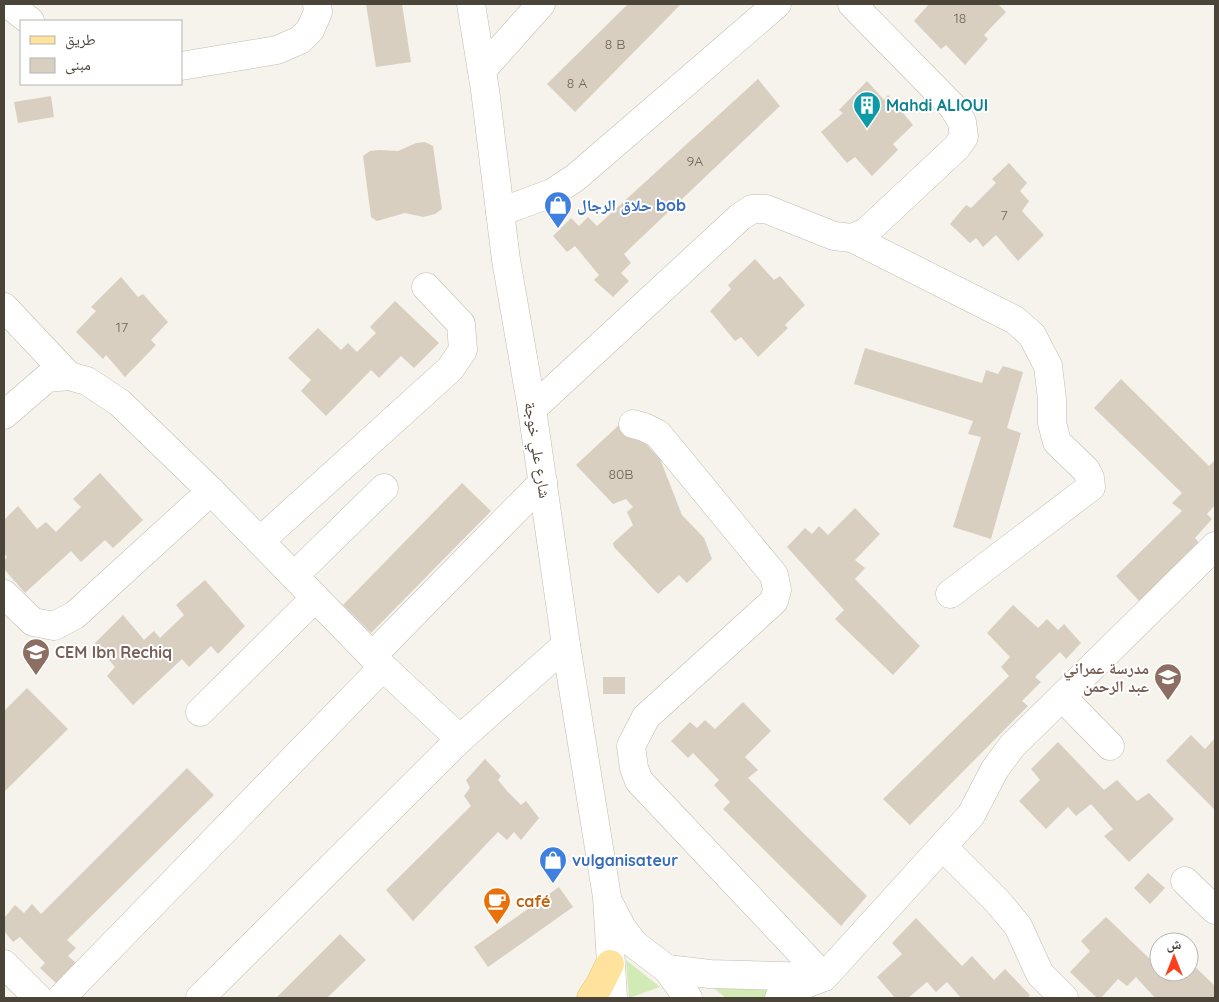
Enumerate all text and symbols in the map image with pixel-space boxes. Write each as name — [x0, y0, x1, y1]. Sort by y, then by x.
house number: 18 — [954, 9, 966, 27]
legend — [20, 20, 182, 85]
text: طريق — [65, 30, 96, 50]
house number: 8 B — [605, 35, 625, 53]
text: مبنى — [65, 55, 91, 75]
house number: 8 A — [567, 74, 587, 92]
building icon: Mahdi ALIOUI — [852, 90, 882, 129]
place label: Mahdi ALIOUI — [886, 95, 988, 115]
house number: 9A — [687, 152, 703, 170]
shop icon: حلاق الرجال bob — [543, 190, 573, 229]
place label: حلاق الرجال bob — [577, 195, 686, 215]
house number: 7 — [1000, 206, 1008, 224]
house number: 17 — [116, 318, 128, 336]
street label: شارع علي خوجة — [517, 400, 555, 500]
house number: 80B — [608, 465, 634, 483]
school or university icon: CEM Ibn Rechiq — [21, 637, 51, 676]
place label: CEM Ibn Rechiq — [55, 642, 172, 662]
place label: مدرسة عمراني عبد الرحمن — [1063, 658, 1149, 696]
school or university icon: مدرسة عمراني عبد الرحمن — [1153, 662, 1183, 701]
shop icon: vulganisateur — [538, 845, 568, 884]
place label: vulganisateur — [572, 850, 678, 870]
cafe icon: café — [482, 886, 512, 925]
place label: café — [516, 891, 550, 911]
north arrow — [1149, 932, 1199, 982]
text: ش — [1167, 935, 1182, 953]

